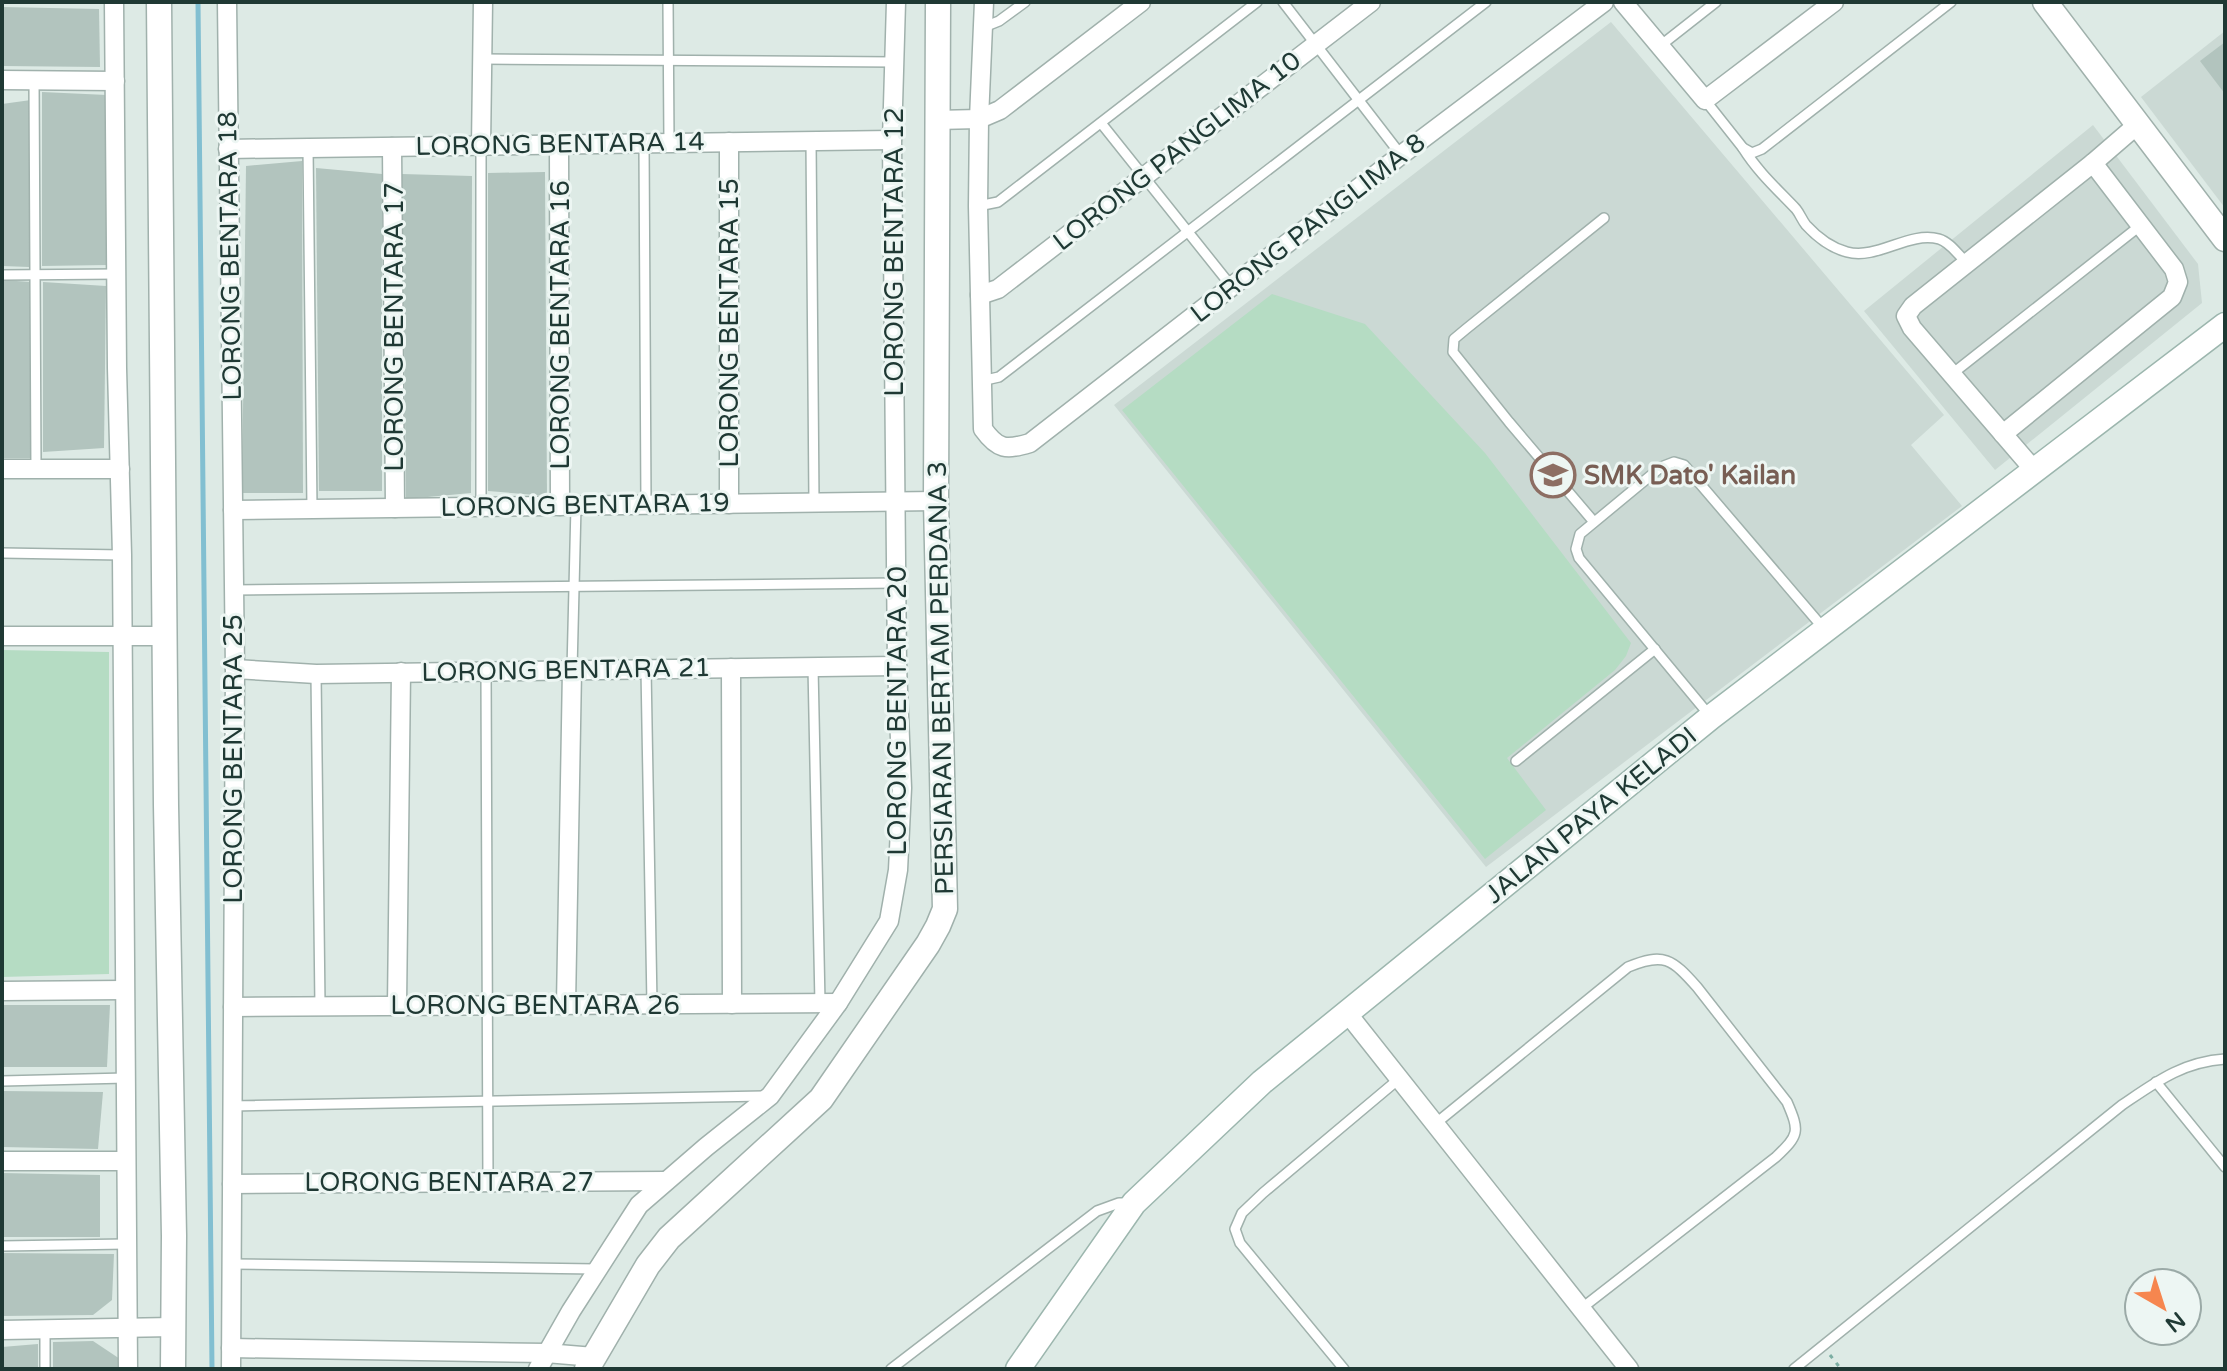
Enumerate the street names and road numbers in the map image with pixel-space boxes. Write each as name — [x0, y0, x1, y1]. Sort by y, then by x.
street label: LORONG PANGLIMA 10 — [1047, 45, 1307, 257]
street label: LORONG BENTARA 12 — [879, 107, 910, 397]
street label: LORONG BENTARA 18 — [212, 111, 248, 401]
street label: LORONG BENTARA 14 — [415, 126, 705, 162]
street label: LORONG PANGLIMA 8 — [1184, 127, 1432, 329]
street label: LORONG BENTARA 15 — [714, 178, 745, 468]
street label: LORONG BENTARA 16 — [545, 180, 576, 470]
street label: LORONG BENTARA 17 — [379, 182, 410, 472]
street label: PERSIARAN BERTAM PERDANA 3 — [922, 461, 960, 895]
street label: LORONG BENTARA 19 — [440, 487, 730, 523]
street label: LORONG BENTARA 20 — [882, 566, 913, 856]
street label: LORONG BENTARA 25 — [218, 614, 249, 904]
street label: LORONG BENTARA 21 — [421, 652, 711, 688]
street label: JALAN PAYA KELADI — [1479, 720, 1703, 910]
street label: LORONG BENTARA 26 — [390, 990, 680, 1021]
street label: LORONG BENTARA 27 — [304, 1167, 594, 1198]

